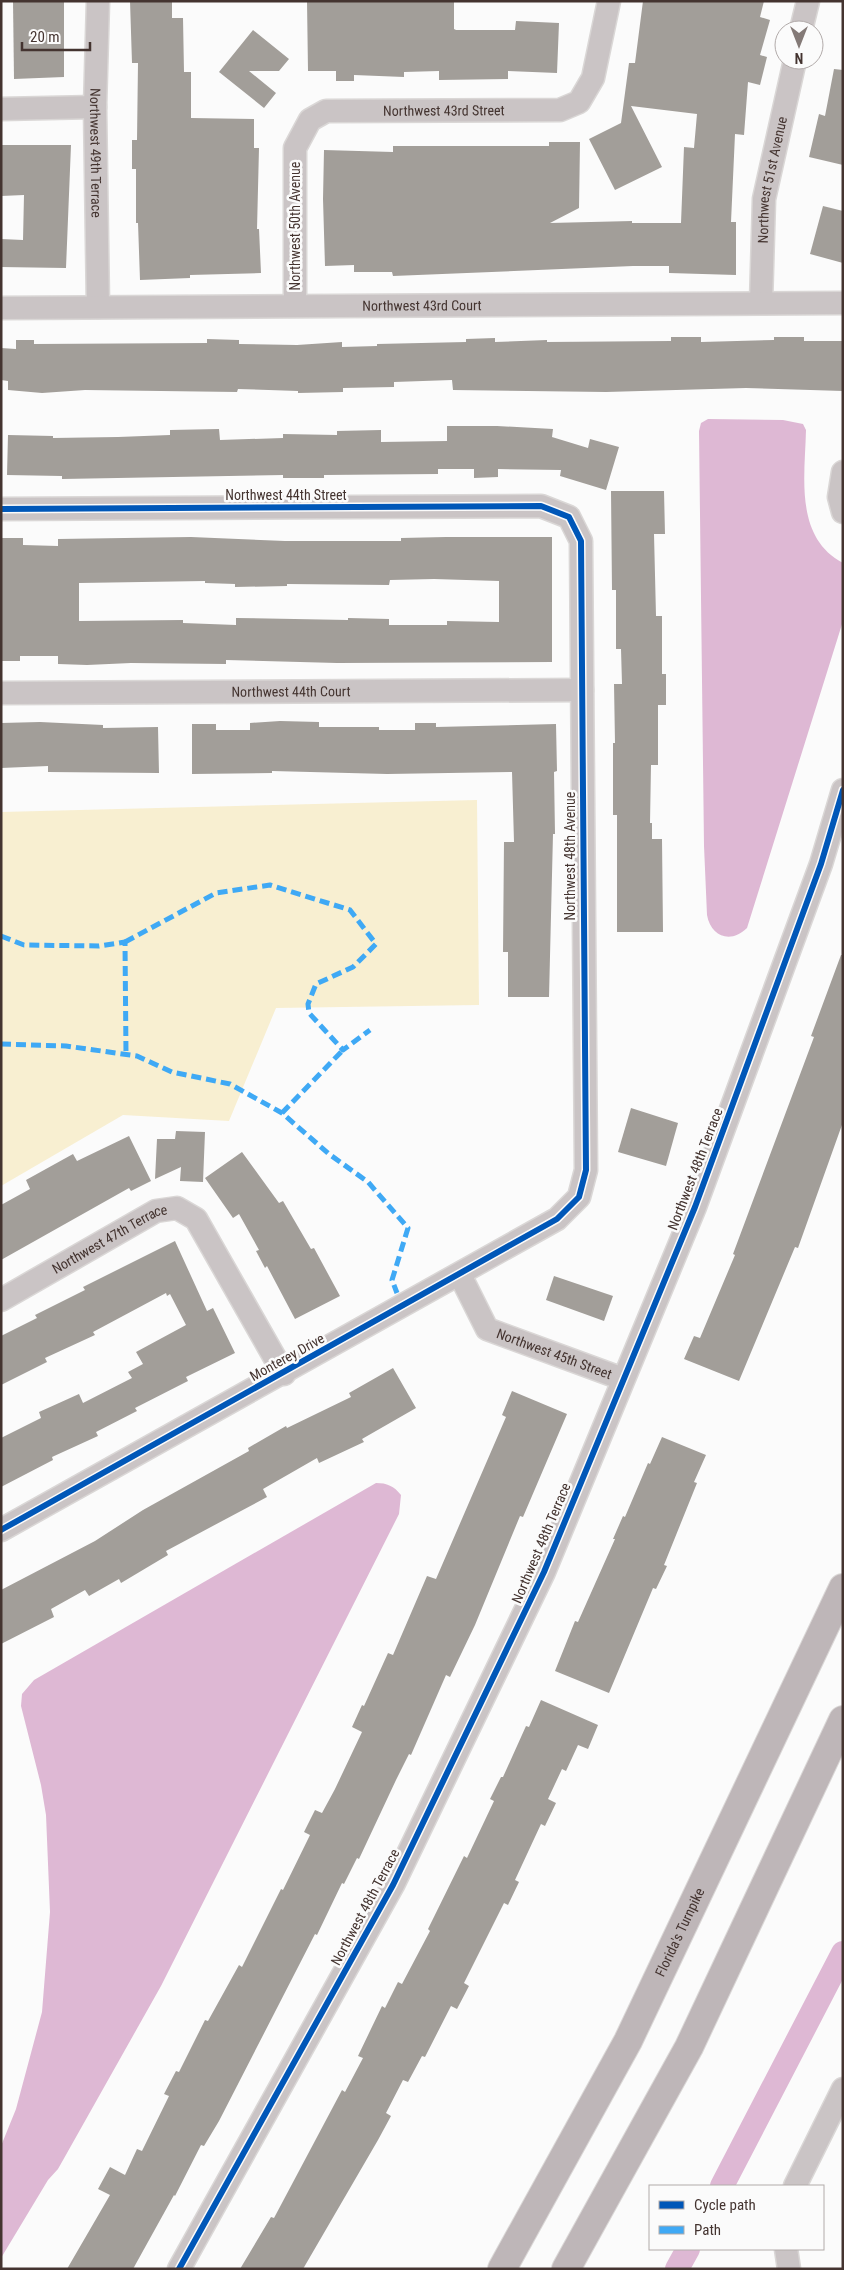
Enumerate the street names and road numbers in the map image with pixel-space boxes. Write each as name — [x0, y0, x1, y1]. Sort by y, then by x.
street label: Northwest 49th Terrace — [87, 88, 105, 218]
street label: Northwest 43rd Street — [383, 102, 505, 119]
street label: Northwest 51st Avenue — [755, 115, 790, 244]
street label: Northwest 50th Avenue — [287, 161, 303, 290]
street label: Northwest 43rd Court — [362, 297, 482, 314]
street label: Northwest 44th Street — [225, 487, 347, 503]
street label: Northwest 44th Court — [231, 683, 351, 700]
street label: Northwest 48th Avenue — [562, 791, 578, 920]
street label: Northwest 48th Terrace — [664, 1105, 726, 1232]
street label: Northwest 47th Terrace — [49, 1201, 169, 1277]
street label: Northwest 45th Street — [494, 1325, 614, 1382]
street label: Monterey Drive — [247, 1330, 327, 1384]
street label: Northwest 48th Terrace — [508, 1480, 574, 1606]
street label: Northwest 48th Terrace — [328, 1846, 403, 1968]
street label: Florida's Turnpike — [652, 1885, 708, 1979]

